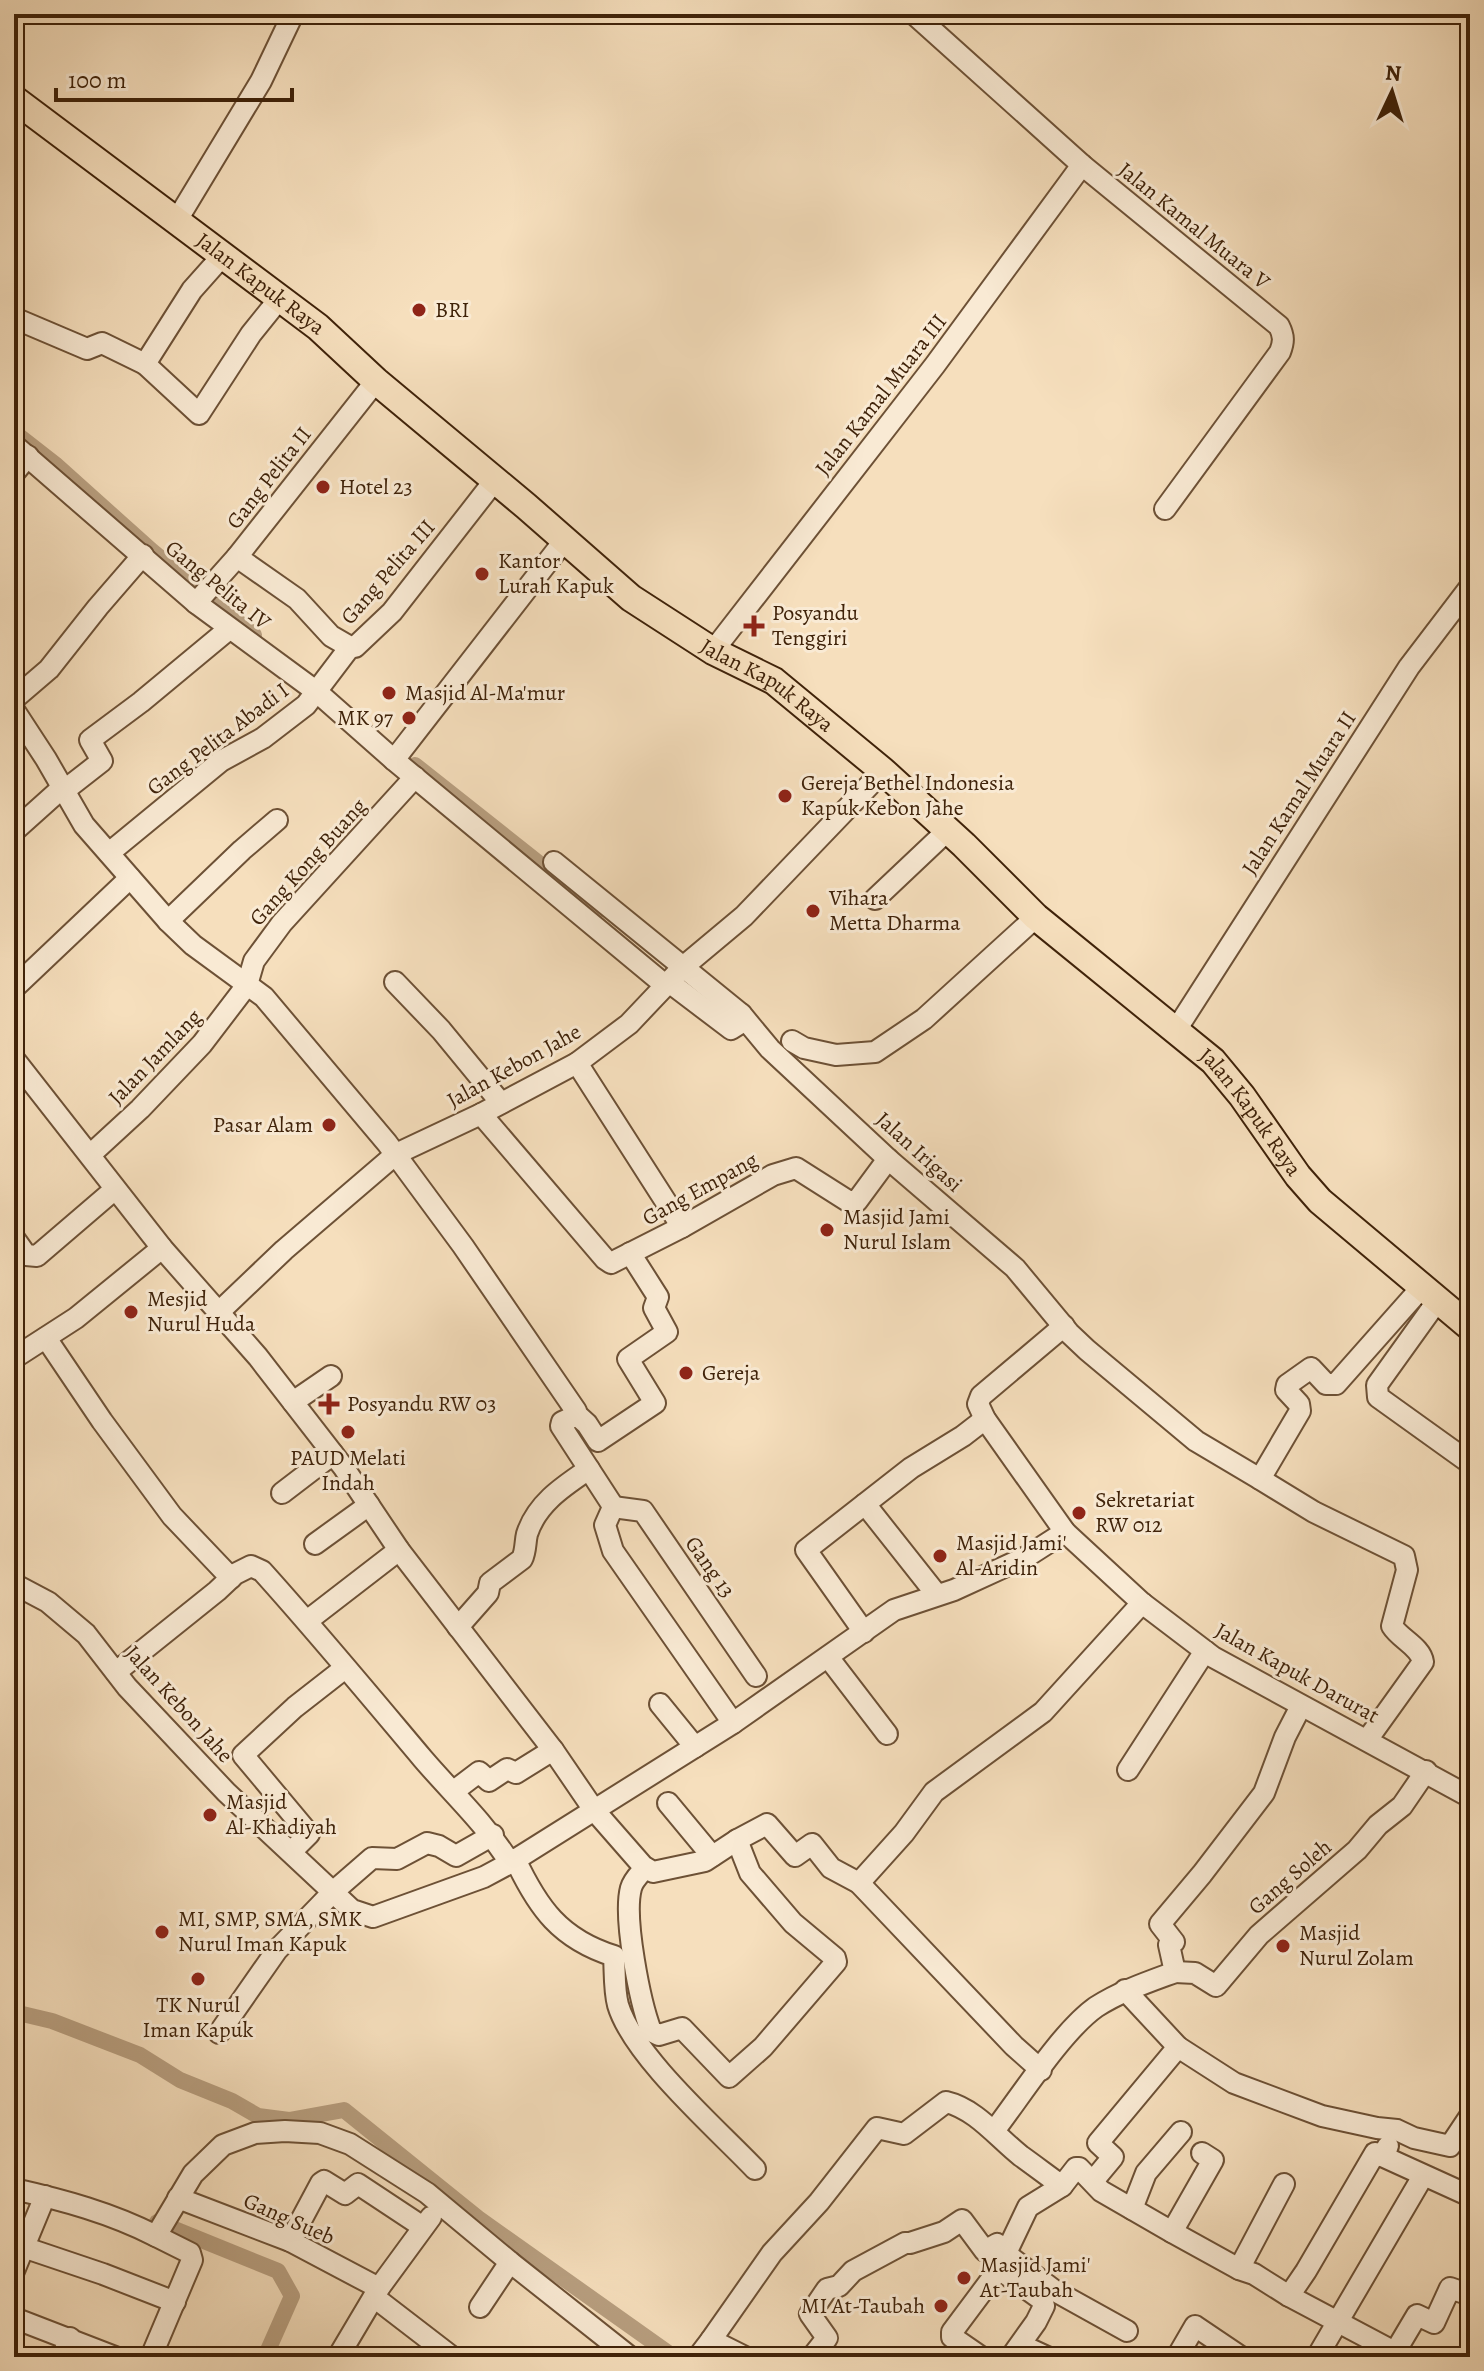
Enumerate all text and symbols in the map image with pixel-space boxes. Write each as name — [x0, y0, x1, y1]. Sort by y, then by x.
scale bar — [56, 52, 292, 102]
north arrow — [1352, 52, 1432, 132]
text: N — [1384, 58, 1402, 89]
text: 100 m — [68, 64, 127, 96]
street label: Jalan Kamal Muara V — [1112, 155, 1277, 297]
street label: Jalan Kapuk Raya — [190, 226, 332, 342]
place label: BRI — [435, 295, 470, 325]
marker: BRI — [410, 301, 428, 319]
street label: Jalan Kamal Muara III — [808, 308, 954, 482]
street label: Gang Pelita II — [219, 421, 319, 535]
place label: Hotel 23 — [339, 472, 413, 502]
marker: Hotel 23 — [314, 478, 332, 496]
street label: Gang Pelita III — [334, 513, 442, 631]
street label: Gang Pelita IV — [159, 533, 278, 637]
place label: Kantor Lurah Kapuk — [498, 546, 614, 601]
marker: Kantor Lurah Kapuk — [473, 565, 491, 583]
place label: Posyandu Tenggiri — [772, 598, 859, 653]
marker: Posyandu Tenggiri — [743, 615, 765, 637]
street label: Jalan Kapuk Raya — [694, 631, 841, 740]
street label: Gang Pelita Abadi I — [141, 676, 295, 802]
place label: Masjid Al-Ma'mur — [405, 678, 565, 708]
marker: Masjid Al-Ma'mur — [380, 684, 398, 702]
place label: MK 97 — [337, 703, 394, 733]
street label: Jalan Kamal Muara II — [1235, 705, 1363, 881]
marker: MK 97 — [400, 709, 418, 727]
place label: Gereja Bethel Indonesia Kapuk Kebon Jahe — [801, 768, 1015, 823]
marker: Gereja Bethel Indonesia Kapuk Kebon Jahe — [776, 787, 794, 805]
street label: Gang Kong Buang — [243, 792, 373, 932]
place label: Vihara Metta Dharma — [828, 883, 961, 938]
marker: Vihara Metta Dharma — [804, 902, 822, 920]
street label: Jalan Jamlang — [102, 1002, 208, 1112]
street label: Jalan Kebon Jahe — [442, 1017, 586, 1115]
street label: Jalan Kapuk Raya — [1193, 1041, 1309, 1183]
street label: Jalan Irigasi — [869, 1105, 969, 1199]
place label: Pasar Alam — [213, 1110, 313, 1140]
marker: Pasar Alam — [320, 1116, 338, 1134]
street label: Gang Empang — [637, 1145, 763, 1233]
place label: Masjid Jami Nurul Islam — [843, 1202, 951, 1257]
marker: Masjid Jami Nurul Islam — [818, 1221, 836, 1239]
place label: Mesjid Nurul Huda — [147, 1284, 256, 1339]
marker: Mesjid Nurul Huda — [122, 1303, 140, 1321]
place label: Gereja — [702, 1358, 761, 1388]
marker: Gereja — [677, 1364, 695, 1382]
place label: Posyandu RW 03 — [347, 1389, 496, 1419]
marker: Posyandu RW 03 — [318, 1393, 340, 1415]
marker: PAUD Melati Indah — [339, 1423, 357, 1441]
place label: PAUD Melati Indah — [290, 1443, 406, 1498]
place label: Sekretariat RW 012 — [1095, 1485, 1195, 1540]
marker: Sekretariat RW 012 — [1070, 1504, 1088, 1522]
place label: Masjid Jami' Al-Aridin — [955, 1528, 1067, 1583]
street label: Gang 13 — [678, 1530, 742, 1604]
marker: Masjid Jami' Al-Aridin — [931, 1547, 949, 1565]
street label: Jalan Kapuk Darurat — [1210, 1615, 1384, 1731]
street label: Jalan Kebon Jahe — [118, 1639, 240, 1769]
place label: Masjid Al-Khadiyah — [225, 1787, 337, 1842]
marker: Masjid Al-Khadiyah — [201, 1806, 219, 1824]
street label: Gang Soleh — [1242, 1832, 1338, 1922]
place label: MI, SMP, SMA, SMK Nurul Iman Kapuk — [178, 1904, 362, 1959]
place label: Masjid Nurul Zolam — [1299, 1918, 1414, 1973]
marker: MI, SMP, SMA, SMK Nurul Iman Kapuk — [153, 1923, 171, 1941]
marker: Masjid Nurul Zolam — [1274, 1937, 1292, 1955]
marker: TK Nurul Iman Kapuk — [189, 1970, 207, 1988]
place label: TK Nurul Iman Kapuk — [143, 1990, 254, 2045]
street label: Gang Sueb — [239, 2186, 339, 2252]
place label: Masjid Jami' At-Taubah — [979, 2250, 1091, 2305]
marker: Masjid Jami' At-Taubah — [955, 2269, 973, 2287]
place label: MI At-Taubah — [801, 2291, 925, 2321]
marker: MI At-Taubah — [932, 2297, 950, 2315]

